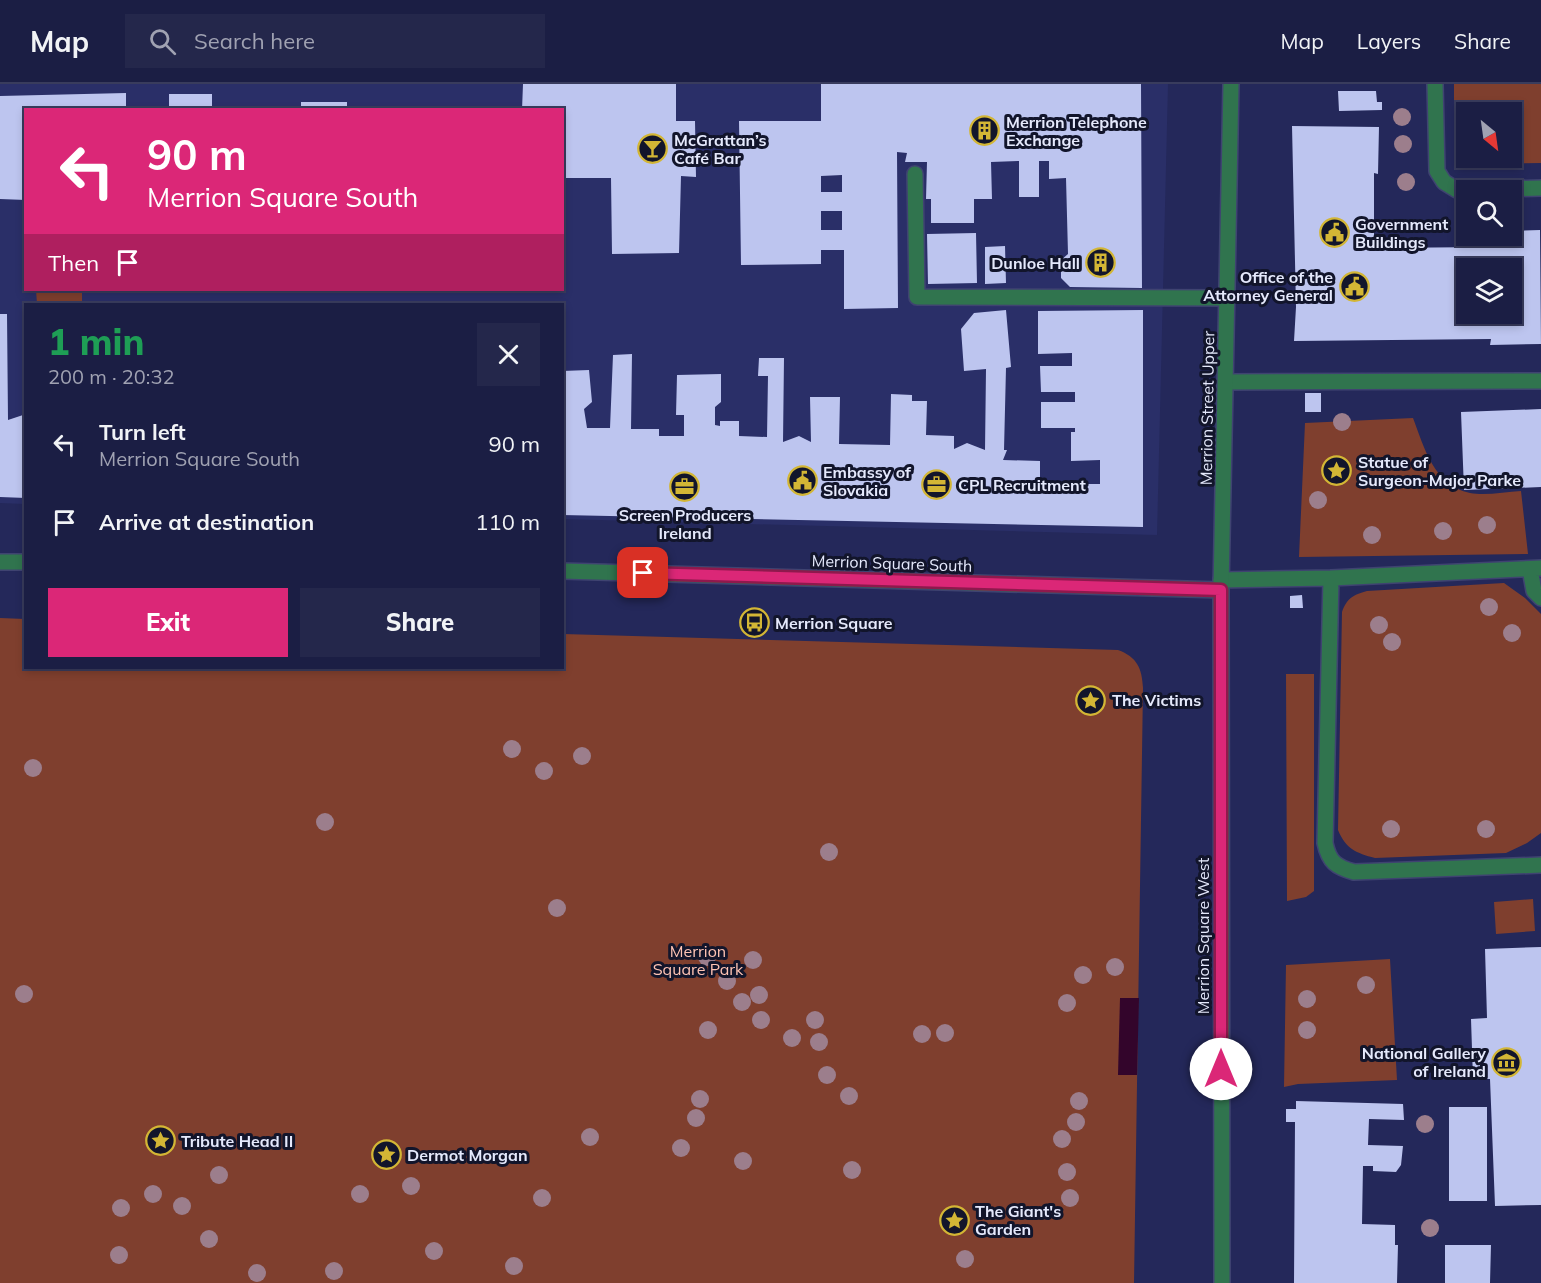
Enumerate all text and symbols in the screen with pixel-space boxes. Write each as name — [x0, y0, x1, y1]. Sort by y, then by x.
search box — [125, 14, 545, 68]
text: Map — [30, 24, 89, 59]
icon: search — [146, 25, 179, 58]
text: Search here — [194, 27, 315, 55]
text: Map — [1281, 28, 1324, 54]
text: Layers — [1357, 28, 1421, 54]
text: Share — [1454, 28, 1511, 54]
north arrow — [1456, 102, 1522, 168]
map controls — [1456, 102, 1522, 324]
place label: Merrion Telephone Exchange — [1006, 112, 1147, 150]
building icon: Merrion Telephone Exchange — [969, 115, 1001, 147]
text: 90 m — [147, 128, 247, 181]
place label: McGrattan’s Café Bar — [674, 130, 766, 168]
icon: left — [48, 132, 126, 210]
bar icon: McGrattan’s Café Bar — [637, 133, 669, 165]
text: Merrion Square South — [147, 180, 418, 214]
button: search — [1456, 180, 1522, 246]
place label: Government Buildings — [1355, 214, 1448, 252]
public building icon: Government Buildings — [1318, 217, 1350, 249]
icon: arrive — [111, 246, 144, 279]
building icon: Dunloe Hall — [1085, 247, 1117, 279]
text: Then — [48, 249, 99, 277]
place label: Dunloe Hall — [991, 253, 1080, 273]
button: layers — [1456, 258, 1522, 324]
place label: Office of the Attorney General — [1203, 267, 1333, 305]
public building icon: Office of the Attorney General — [1338, 270, 1370, 302]
text: 1 min — [48, 319, 144, 364]
button: close — [477, 323, 540, 386]
street label: Merrion Street Upper — [1196, 330, 1218, 485]
text: 200 m · 20:32 — [48, 364, 174, 389]
text: Turn left — [99, 418, 186, 446]
icon: left — [48, 428, 81, 461]
text: 90 m — [489, 430, 540, 458]
text: Merrion Square South — [99, 446, 300, 471]
place label: Statue of Surgeon-Major Parke — [1358, 452, 1521, 490]
place icon: Statue of Surgeon-Major Parke — [1321, 455, 1353, 487]
place label: Embassy of Slovakia — [823, 462, 912, 500]
public building icon: Embassy of Slovakia — [786, 465, 818, 497]
office icon: CPL Recruitment — [921, 469, 953, 501]
office icon: Screen Producers Ireland — [669, 471, 701, 503]
place label: CPL Recruitment — [958, 475, 1086, 495]
place label: Screen Producers Ireland — [619, 505, 751, 543]
icon: arrive — [48, 506, 81, 539]
text: Arrive at destination — [99, 508, 314, 536]
text: 110 m — [475, 508, 540, 536]
pin — [617, 547, 668, 598]
street label: Merrion Square South — [811, 550, 973, 576]
icon: arrive — [626, 556, 659, 589]
button: Exit — [48, 588, 288, 657]
button: Share — [300, 588, 540, 657]
bus stop icon: Merrion Square — [738, 607, 770, 639]
place label: Merrion Square — [775, 613, 893, 633]
place icon: The Victims — [1075, 684, 1107, 716]
place label: The Victims — [1112, 690, 1201, 710]
street label: Merrion Square West — [1193, 857, 1213, 1014]
park label: Merrion Square Park — [653, 941, 744, 979]
position arrow — [1189, 1037, 1253, 1101]
place label: National Gallery of Ireland — [1362, 1043, 1486, 1081]
museum icon: National Gallery of Ireland — [1491, 1046, 1523, 1078]
place icon: Tribute Head II — [144, 1125, 176, 1157]
place label: Tribute Head II — [181, 1131, 293, 1151]
place icon: Dermot Morgan — [370, 1139, 402, 1171]
place label: Dermot Morgan — [407, 1145, 528, 1165]
place label: The Giant's Garden — [975, 1201, 1061, 1239]
place icon: The Giant's Garden — [938, 1204, 970, 1236]

